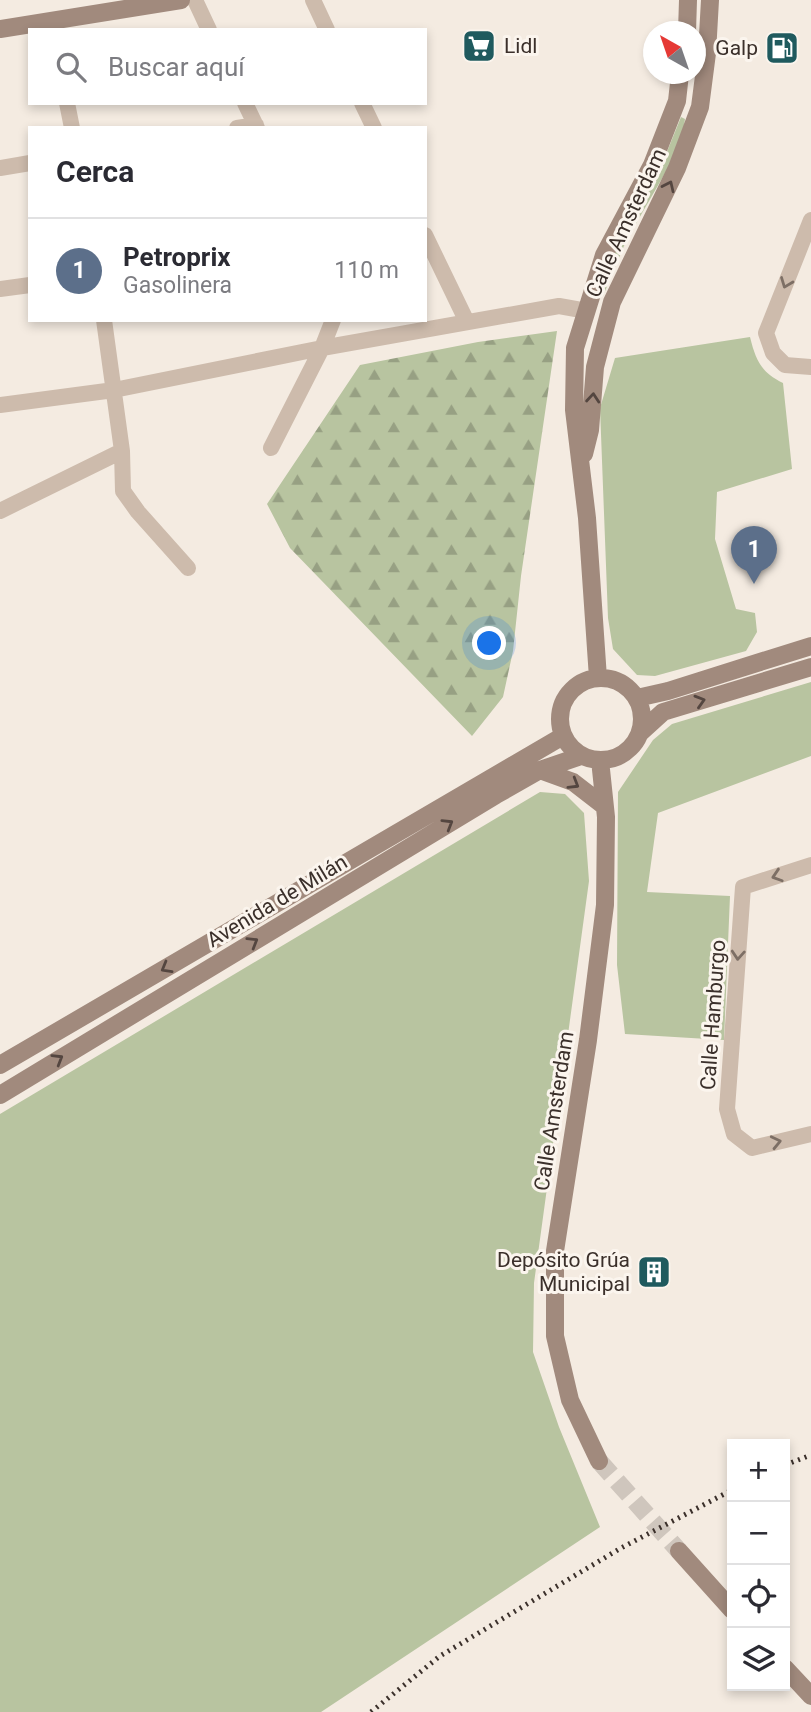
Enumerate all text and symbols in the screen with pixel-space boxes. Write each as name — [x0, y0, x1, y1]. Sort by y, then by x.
north arrow — [643, 21, 706, 84]
supermarket icon: Lidl — [460, 27, 498, 65]
search box — [28, 28, 427, 105]
fuel station icon: Galp — [763, 29, 801, 67]
place label: Lidl — [504, 34, 537, 58]
place label: Galp — [715, 36, 758, 60]
icon: search — [52, 48, 90, 86]
text: Buscar aquí — [108, 52, 245, 82]
street label: Calle Amsterdam — [581, 145, 671, 301]
text: Cerca — [56, 154, 134, 189]
one-way arrow — [661, 181, 675, 193]
text: Petroprix — [123, 242, 231, 272]
text: 1 — [72, 257, 86, 284]
text: 110 m — [334, 257, 399, 284]
text: Gasolinera — [123, 272, 232, 299]
one-way arrow — [781, 276, 795, 288]
one-way arrow — [585, 392, 600, 403]
pin: 1 — [731, 526, 777, 584]
your location — [472, 626, 506, 660]
one-way arrow — [694, 695, 706, 710]
one-way arrow — [567, 776, 580, 789]
one-way arrow — [440, 819, 453, 832]
street label: Avenida de Milán — [203, 850, 351, 952]
one-way arrow — [771, 868, 784, 882]
one-way arrow — [246, 937, 259, 950]
street label: Calle Hamburgo — [696, 939, 730, 1091]
one-way arrow — [731, 950, 746, 961]
one-way arrow — [160, 960, 173, 973]
street label: Calle Amsterdam — [530, 1030, 578, 1192]
one-way arrow — [51, 1055, 64, 1068]
one-way arrow — [770, 1136, 782, 1150]
place label: Depósito Grúa Municipal — [497, 1248, 630, 1296]
building icon: Depósito Grúa Municipal — [635, 1253, 673, 1291]
map controls — [727, 1439, 790, 1691]
button: + — [727, 1439, 790, 1502]
button: − — [727, 1502, 790, 1565]
button: locate — [727, 1565, 790, 1628]
button: layers — [727, 1628, 790, 1691]

